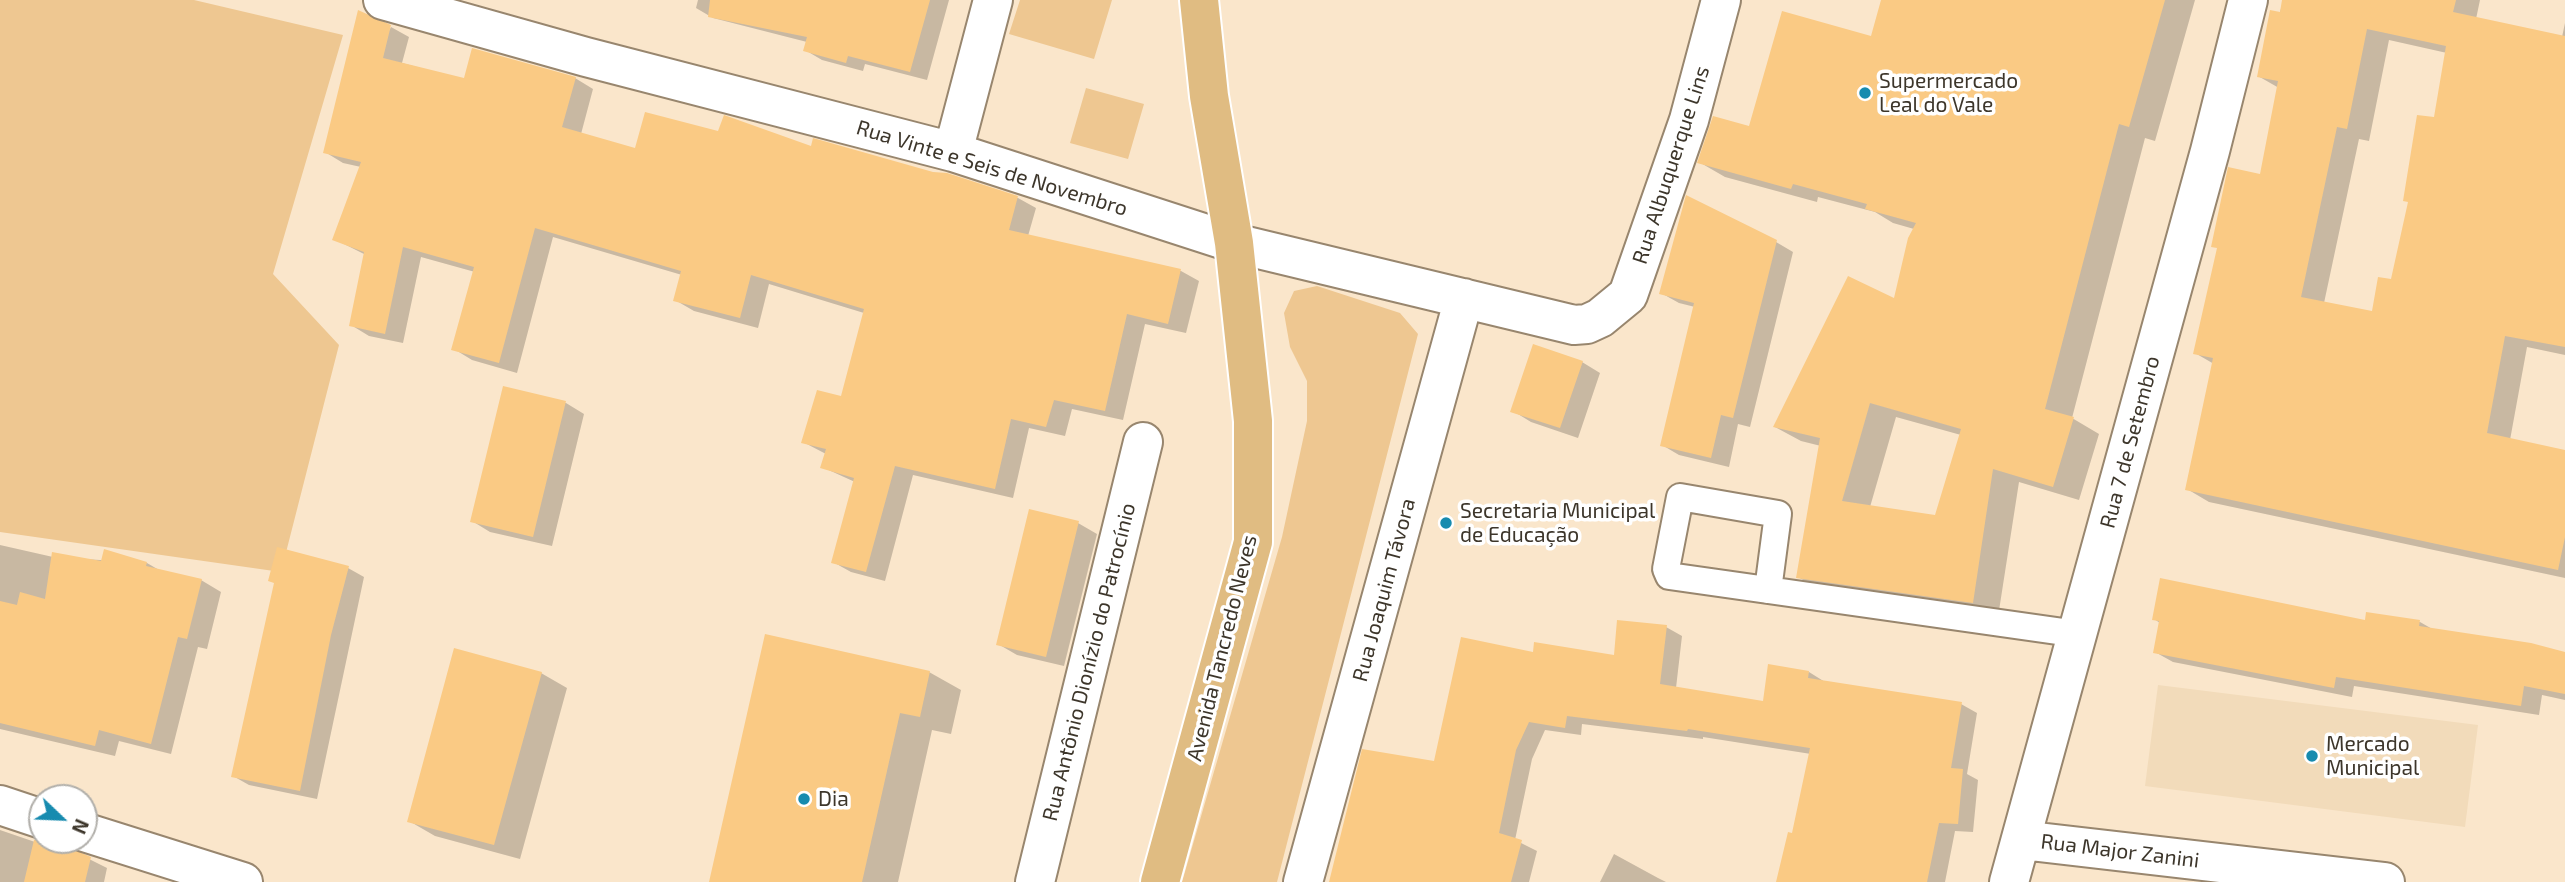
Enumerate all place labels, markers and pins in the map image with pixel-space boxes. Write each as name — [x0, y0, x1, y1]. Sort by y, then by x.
place label: Supermercado Leal do Vale — [1879, 68, 2018, 118]
marker: Supermercado Leal do Vale — [1857, 85, 1873, 101]
place label: Secretaria Municipal de Educação — [1460, 498, 1655, 548]
marker: Secretaria Municipal de Educação — [1438, 515, 1454, 531]
place label: Mercado Municipal — [2326, 731, 2419, 781]
marker: Mercado Municipal — [2304, 748, 2320, 764]
place label: Dia — [818, 786, 849, 812]
marker: Dia — [796, 791, 812, 807]

